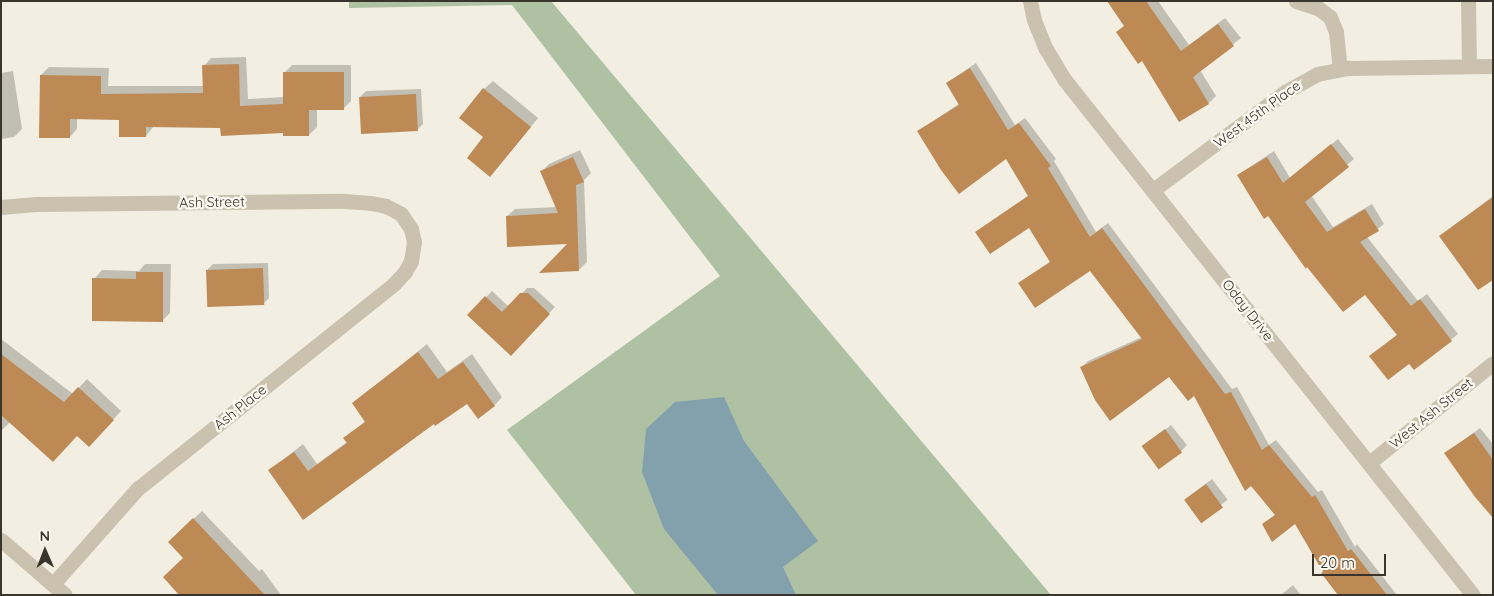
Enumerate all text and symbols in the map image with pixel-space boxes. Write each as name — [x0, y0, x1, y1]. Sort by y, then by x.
street label: West 45th Place — [1210, 77, 1304, 151]
street label: Ash Street — [179, 193, 245, 211]
street label: Oday Drive — [1219, 276, 1277, 344]
street label: West Ash Street — [1386, 374, 1476, 452]
street label: Ash Place — [210, 381, 270, 433]
north arrow — [20, 526, 70, 576]
text: N — [39, 527, 50, 545]
scale bar — [1314, 544, 1388, 576]
text: 20 m — [1320, 553, 1355, 572]

